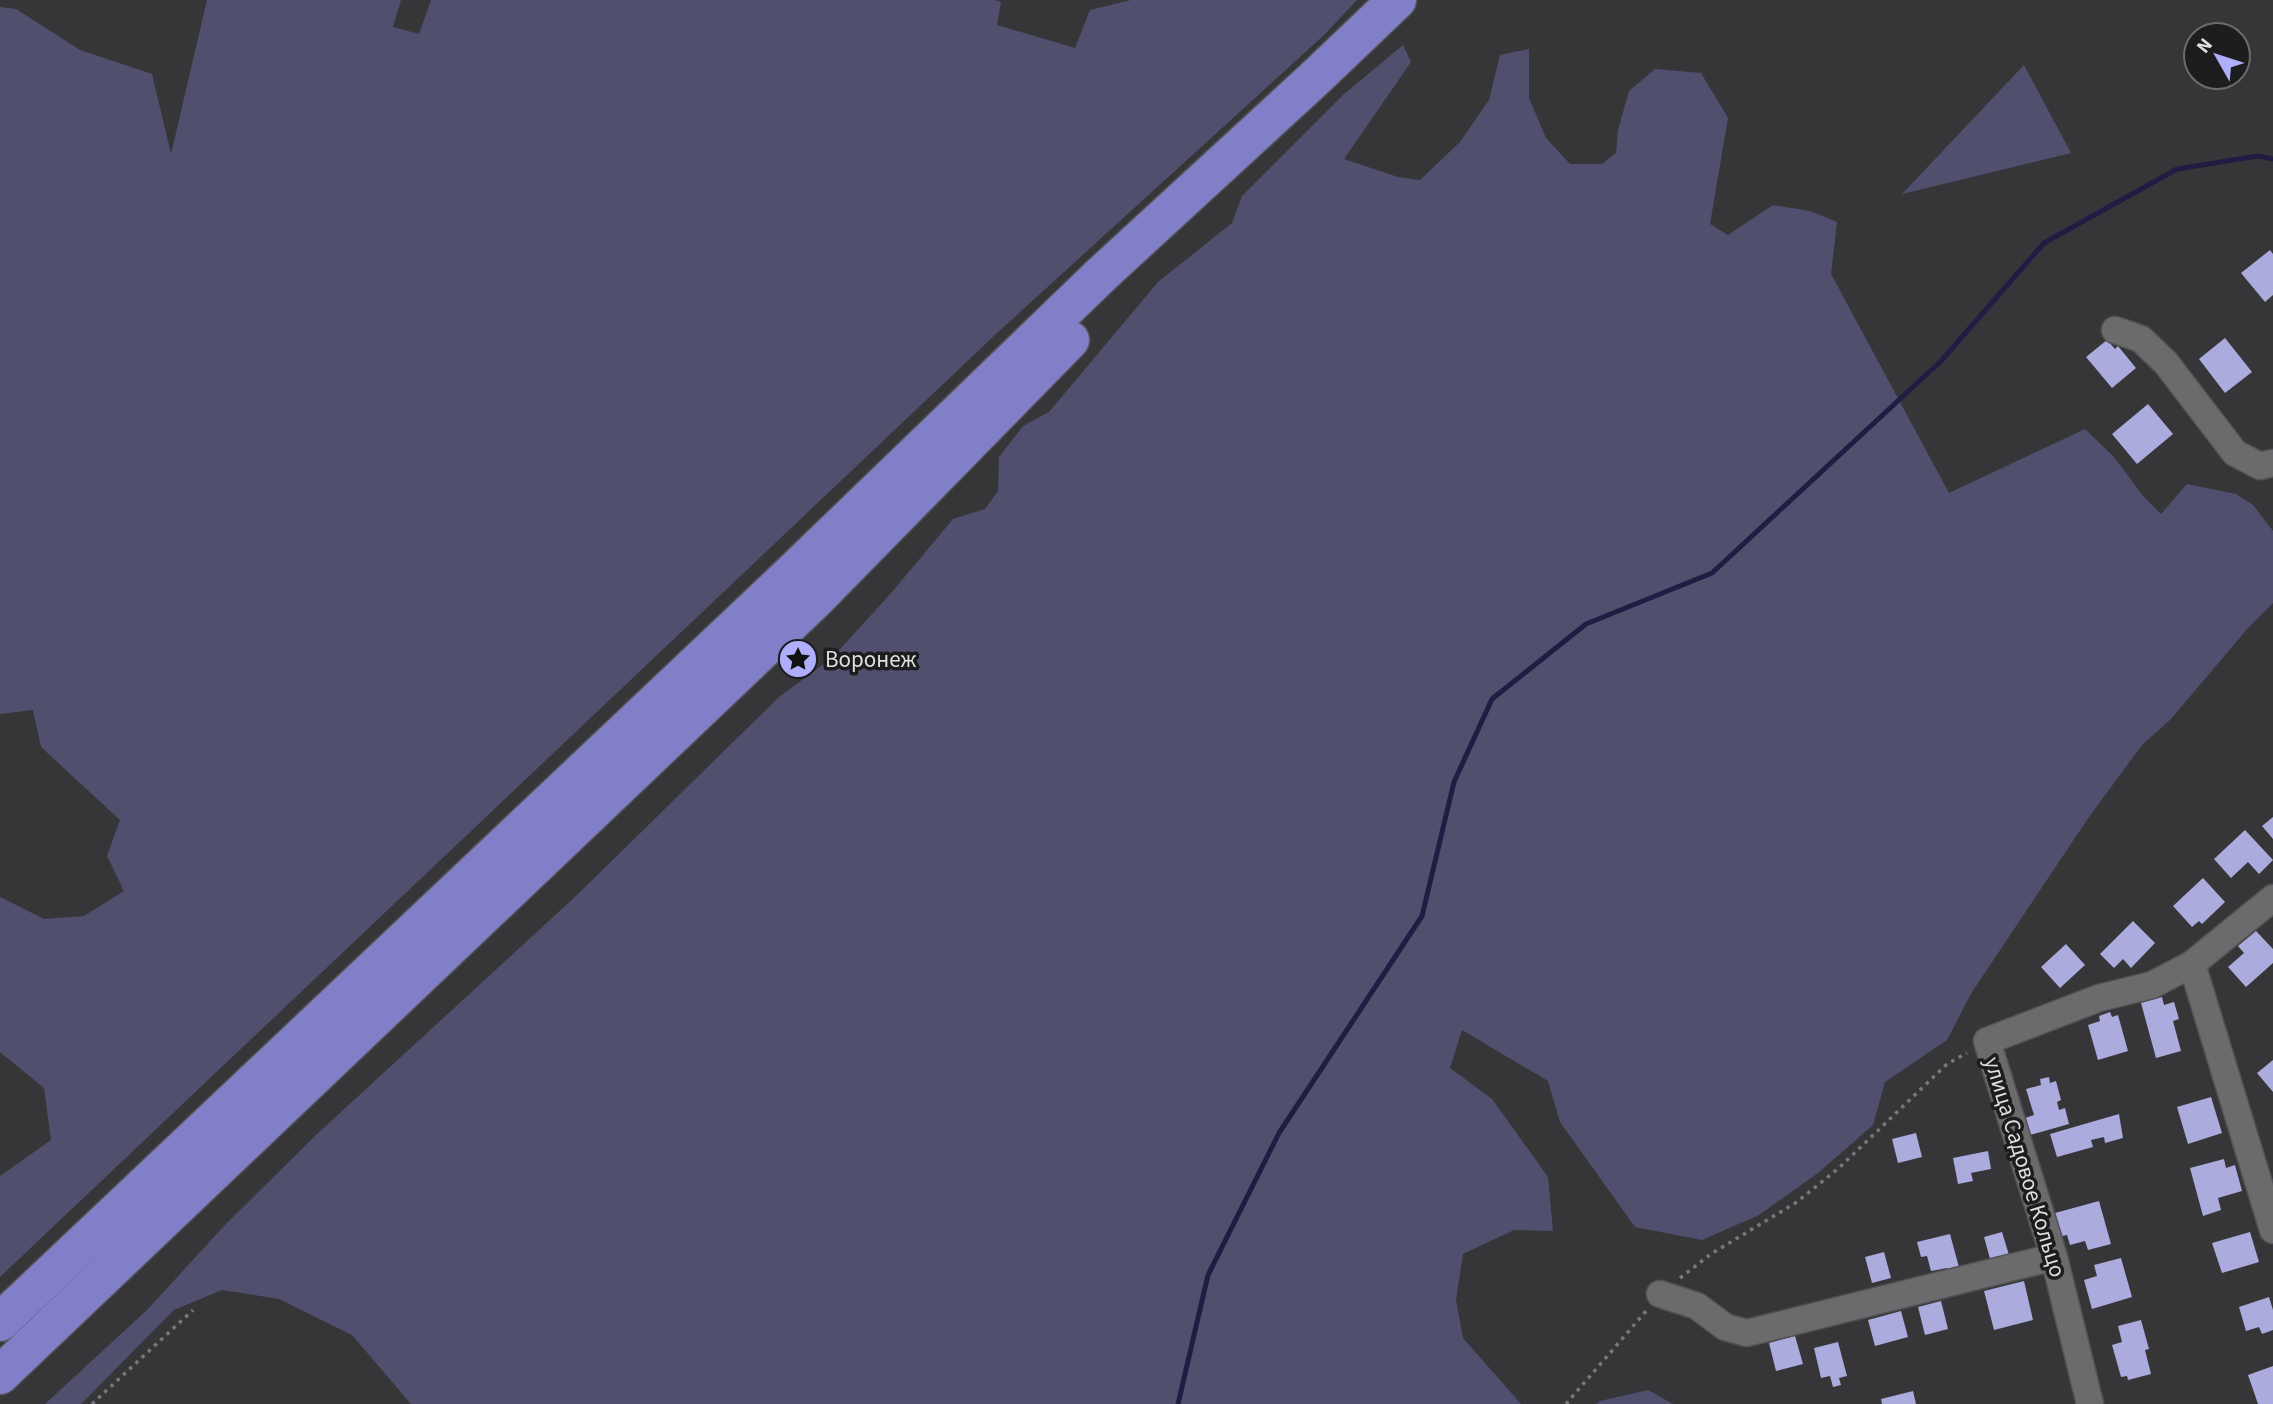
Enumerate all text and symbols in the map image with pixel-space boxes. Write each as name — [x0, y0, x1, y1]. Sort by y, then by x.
north arrow — [2182, 21, 2252, 91]
text: N — [2190, 33, 2219, 60]
place icon: Воронеж — [777, 638, 819, 680]
place label: Воронеж — [825, 643, 916, 676]
street label: улица Садовое Кольцо — [1976, 1053, 2074, 1281]

